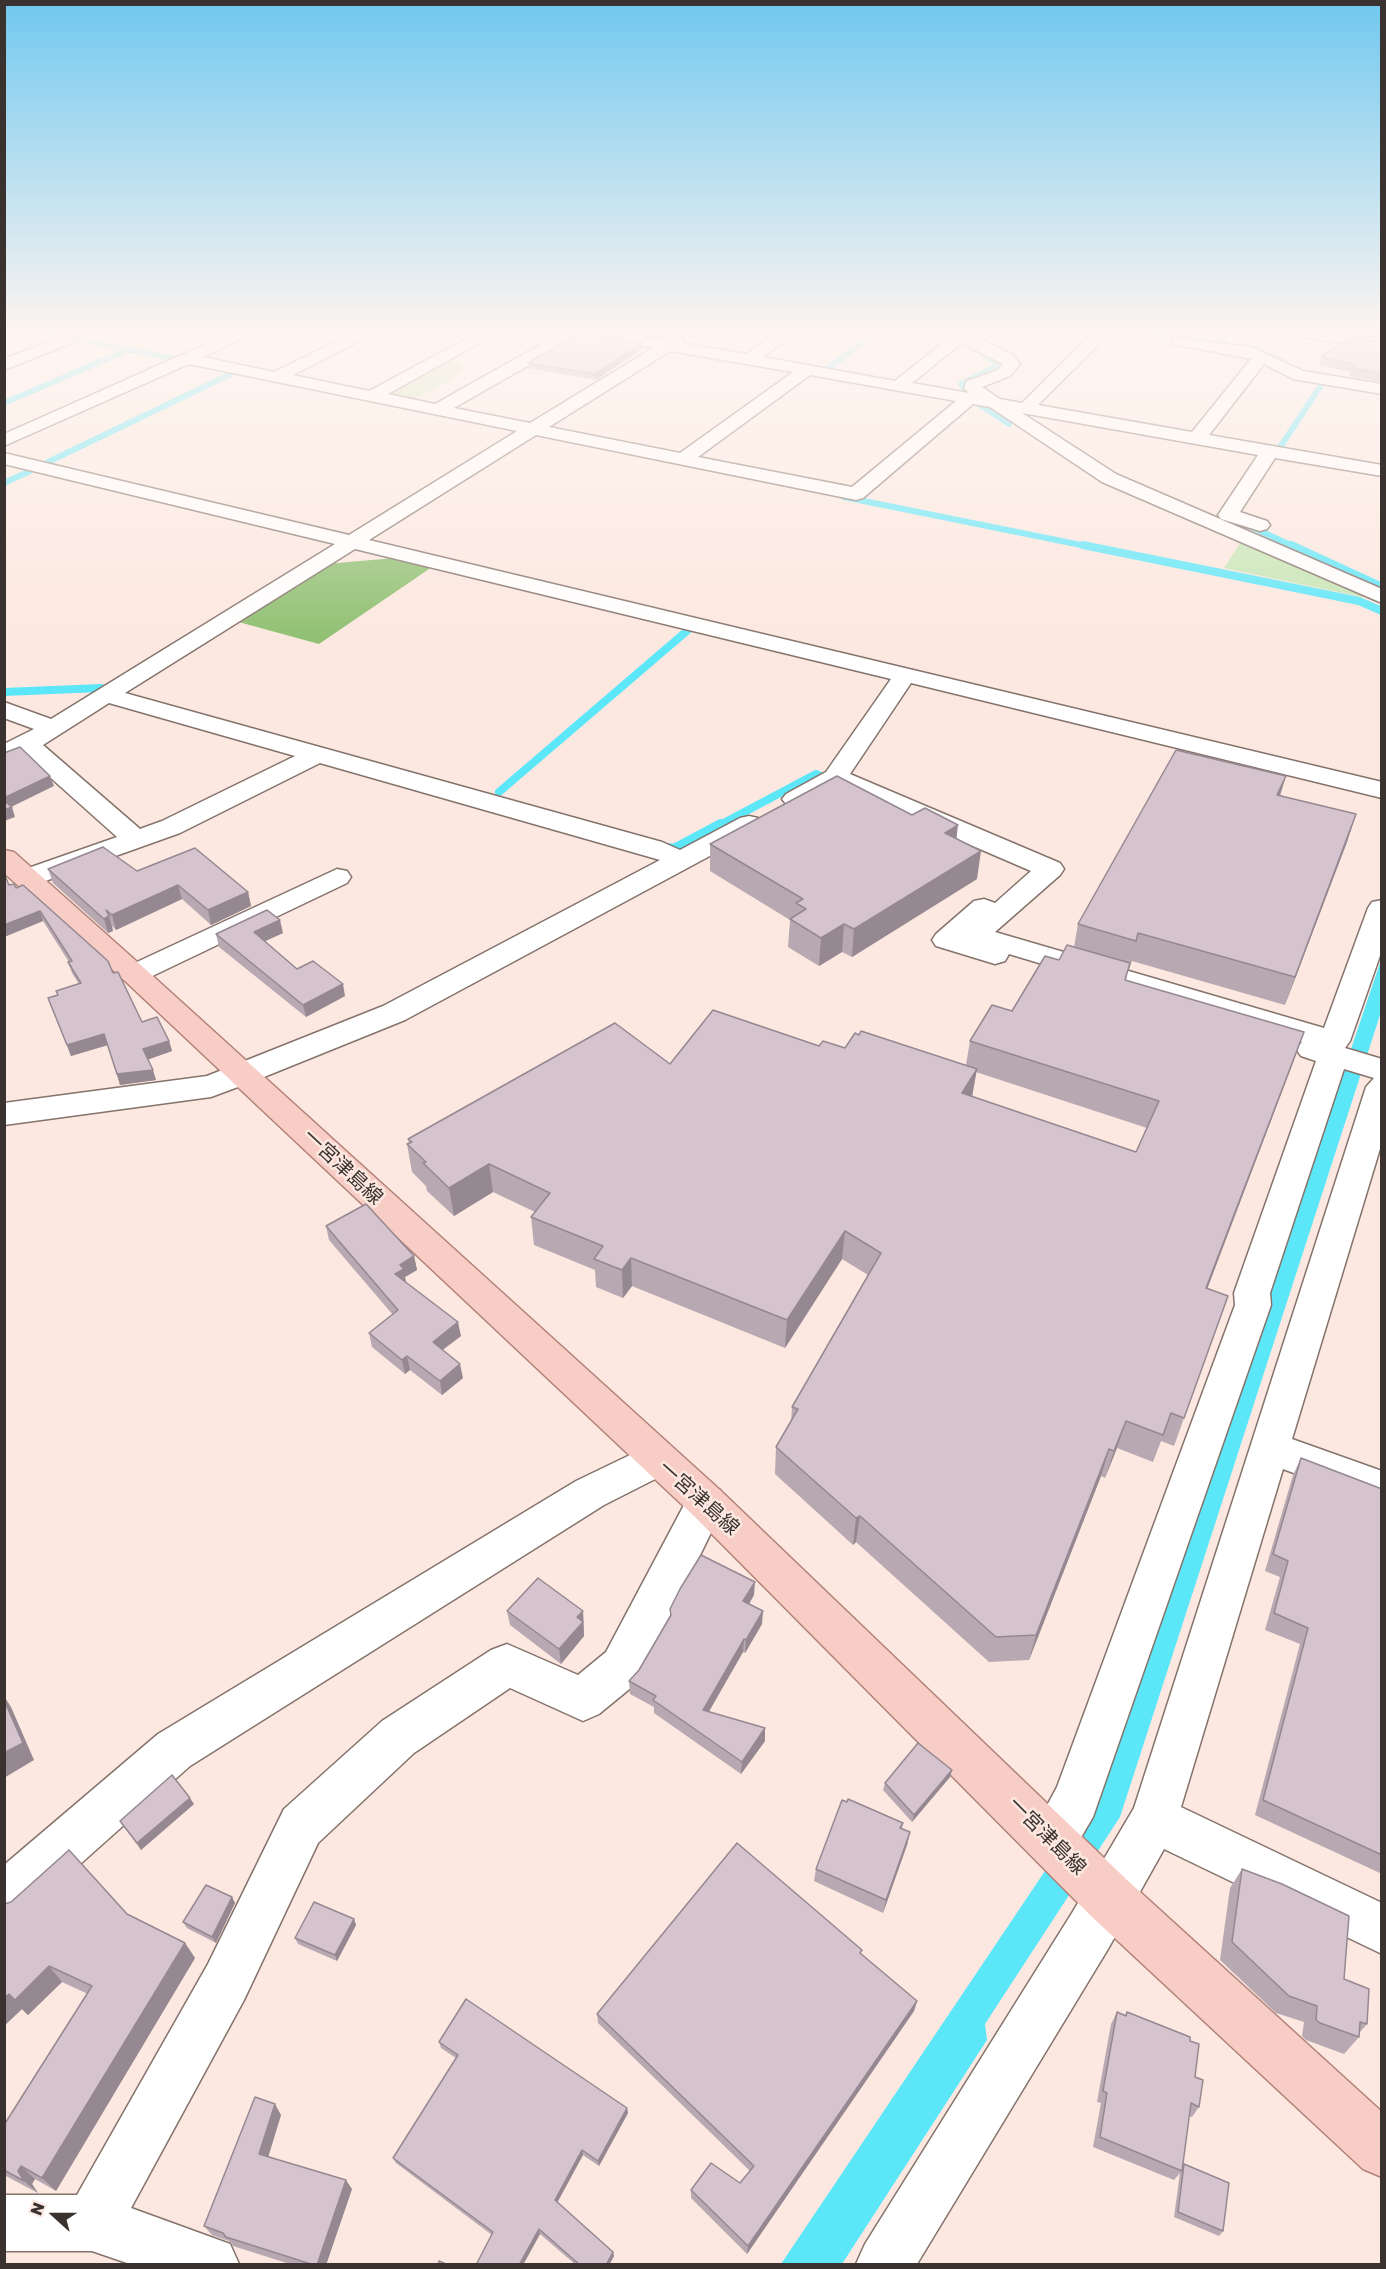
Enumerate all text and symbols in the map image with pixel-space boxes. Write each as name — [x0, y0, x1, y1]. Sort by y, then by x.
street label: 一宮津島線 — [298, 1124, 388, 1210]
street label: 一宮津島線 — [654, 1456, 744, 1540]
street label: 一宮津島線 — [1003, 1792, 1091, 1880]
north arrow — [24, 2185, 84, 2245]
text: N — [26, 2199, 49, 2218]

